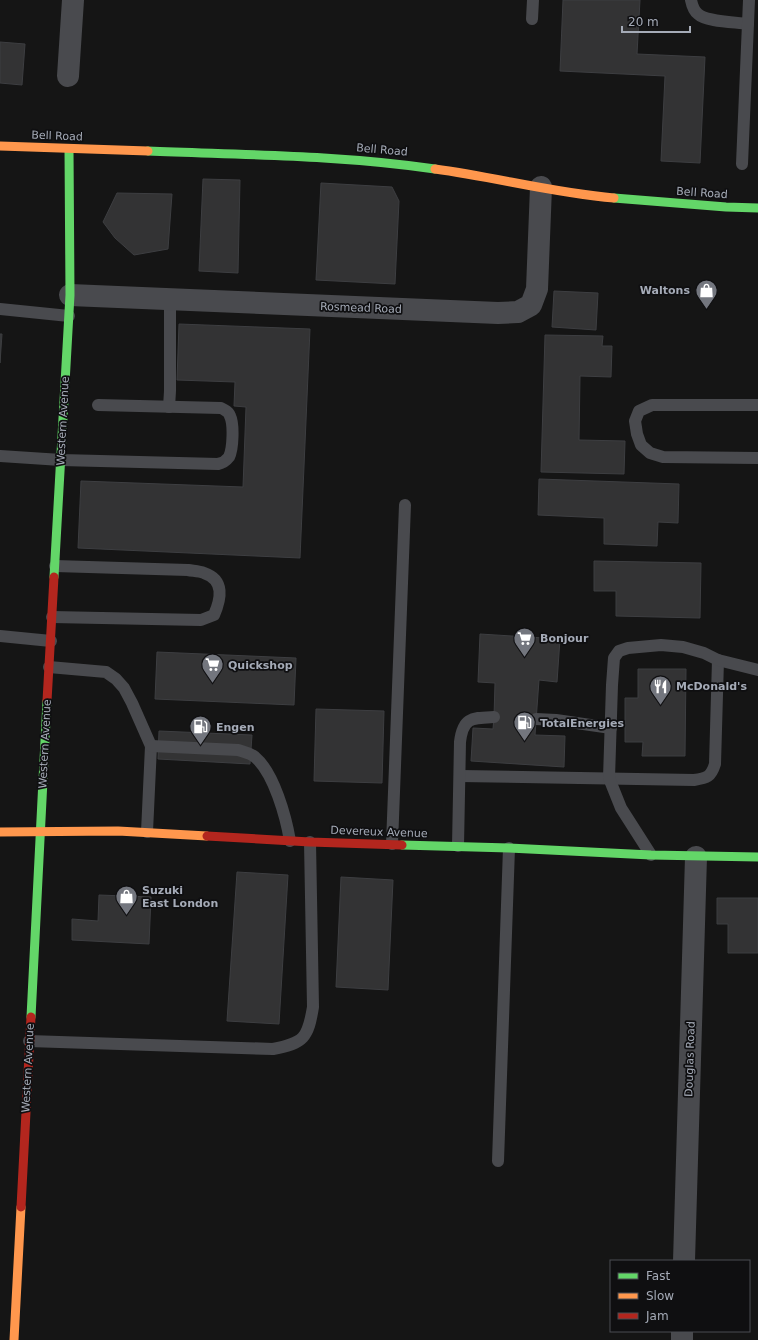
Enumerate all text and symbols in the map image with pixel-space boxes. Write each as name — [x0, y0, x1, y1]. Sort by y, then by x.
scale bar — [622, 8, 690, 34]
text: 20 m — [628, 15, 659, 29]
street label: Bell Road — [31, 129, 83, 143]
street label: Bell Road — [356, 141, 408, 159]
street label: Bell Road — [676, 185, 728, 201]
shop icon: Waltons — [693, 277, 719, 310]
place label: Waltons — [640, 284, 690, 297]
street label: Rosmead Road — [320, 300, 402, 316]
street label: Western Avenue — [54, 376, 72, 466]
supermarket icon: Bonjour — [511, 625, 537, 658]
place label: Bonjour — [540, 632, 589, 645]
supermarket icon: Quickshop — [199, 652, 225, 685]
place label: Quickshop — [228, 659, 293, 672]
restaurant icon: McDonald's — [647, 673, 673, 706]
place label: McDonald's — [676, 680, 747, 693]
street label: Western Avenue — [36, 699, 54, 789]
fuel station icon: TotalEnergies — [511, 710, 537, 743]
fuel station icon: Engen — [188, 714, 214, 747]
place label: TotalEnergies — [540, 717, 624, 730]
place label: Engen — [216, 721, 255, 734]
street label: Devereux Avenue — [330, 824, 428, 840]
shop icon: Suzuki East London — [113, 883, 139, 916]
place label: Suzuki East London — [142, 884, 218, 910]
street label: Douglas Road — [682, 1021, 698, 1097]
street label: Western Avenue — [19, 1023, 37, 1113]
legend — [610, 1260, 750, 1332]
text: Fast — [646, 1269, 670, 1283]
text: Slow — [646, 1289, 674, 1303]
text: Jam — [645, 1309, 669, 1323]

